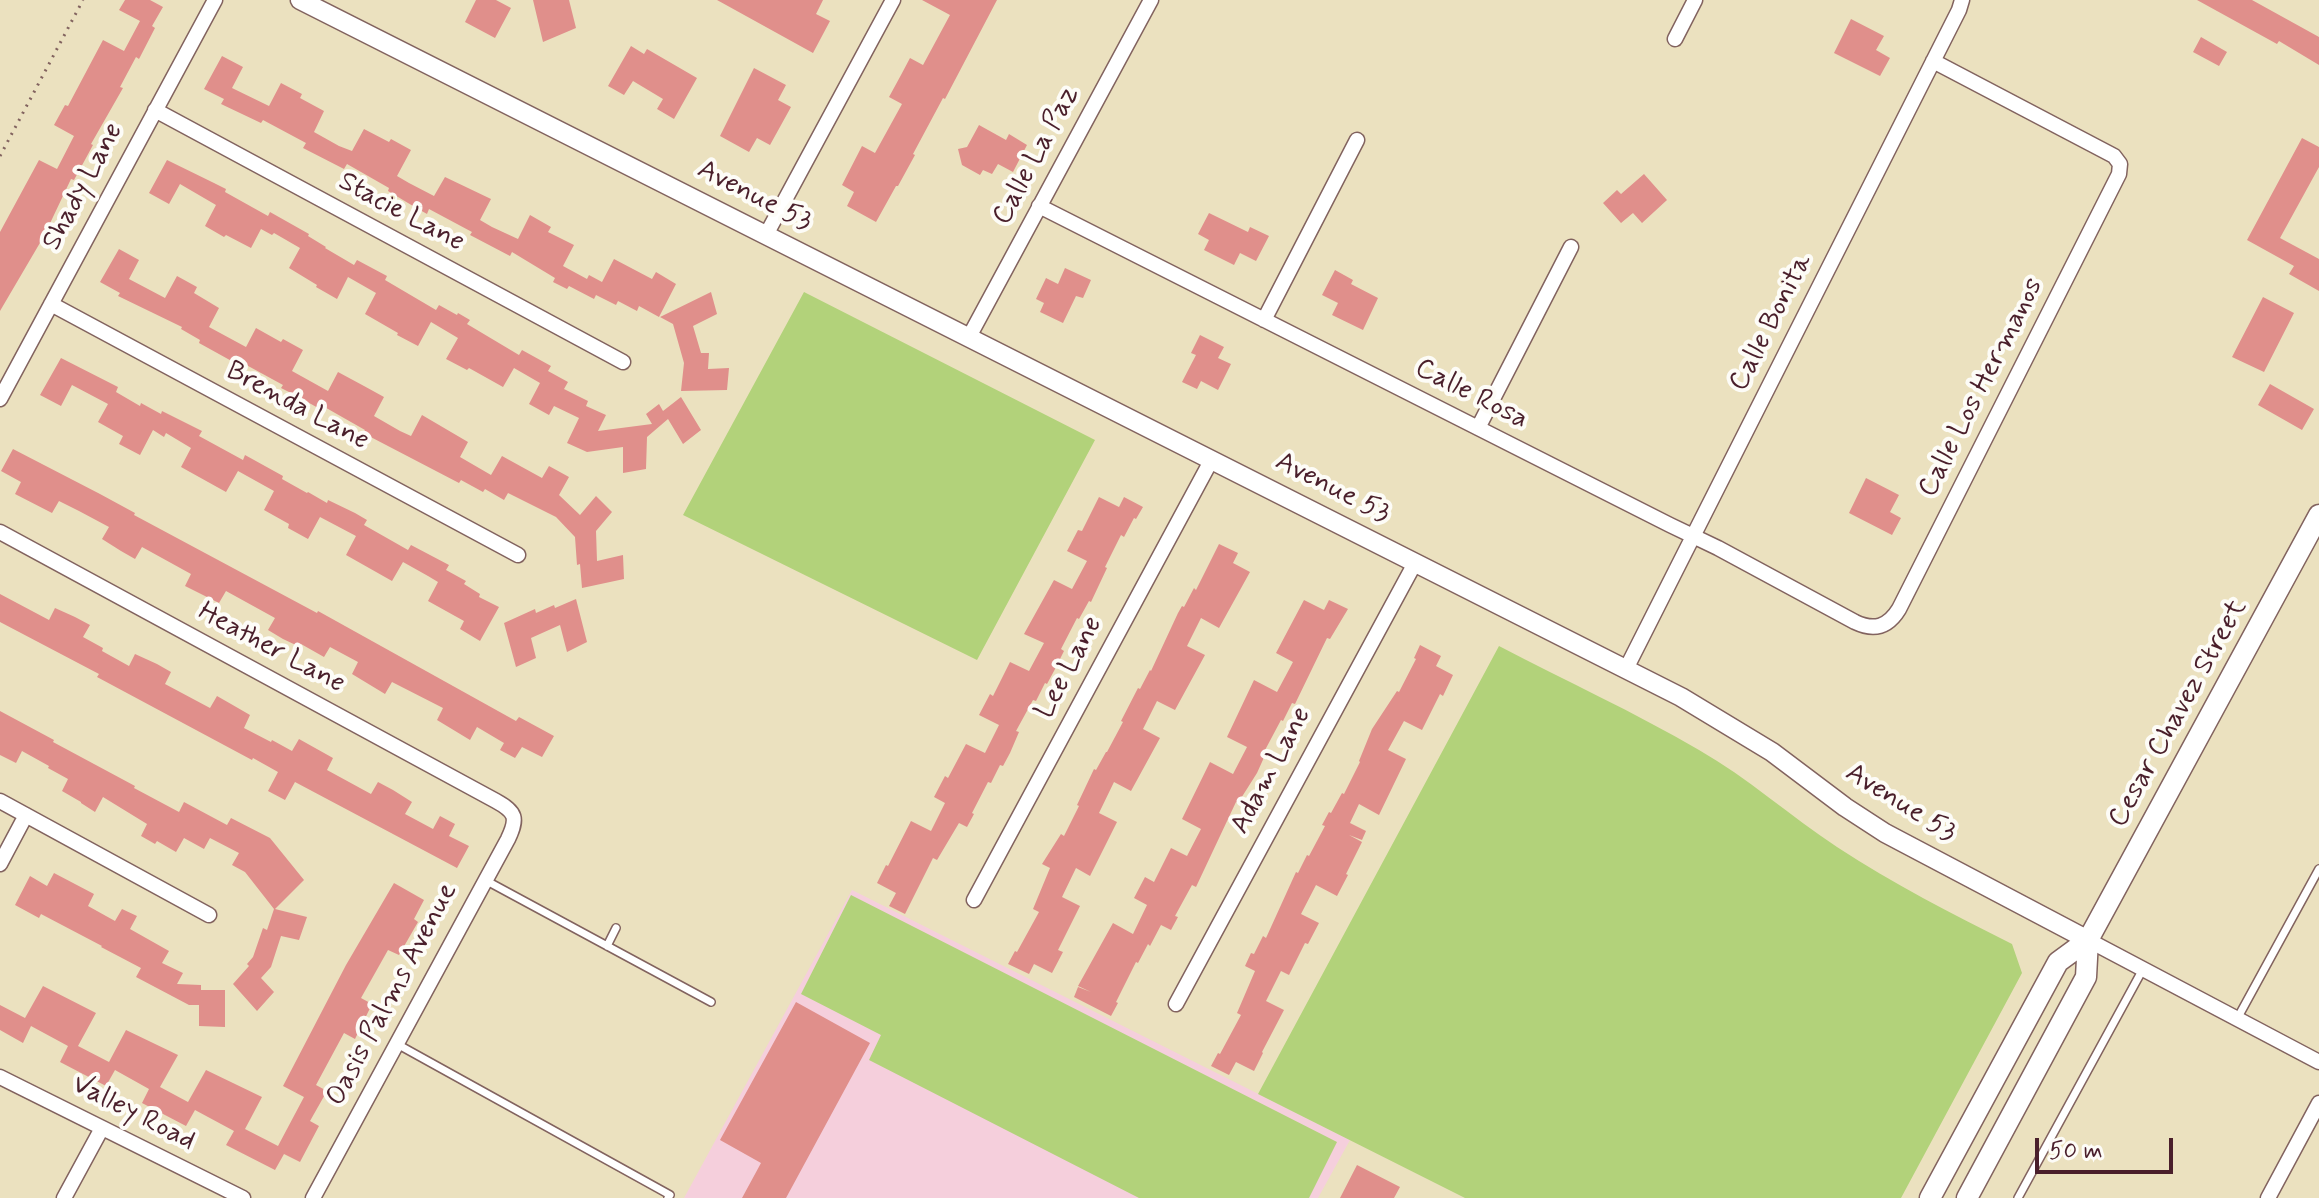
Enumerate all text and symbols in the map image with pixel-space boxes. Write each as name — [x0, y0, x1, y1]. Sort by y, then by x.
street label: Calle La Paz — [986, 81, 1088, 231]
street label: Shady Lane — [36, 117, 132, 257]
street label: Avenue 53 — [691, 154, 817, 240]
street label: Stacie Lane — [332, 166, 470, 260]
street label: Calle Bonita — [1723, 249, 1821, 397]
street label: Calle Los Hermanos — [1912, 273, 2052, 503]
street label: Calle Rosa — [1409, 352, 1533, 438]
street label: Brenda Lane — [220, 355, 374, 459]
street label: Avenue 53 — [1269, 446, 1395, 532]
street label: Cesar Chavez Street — [2102, 594, 2256, 834]
street label: Heather Lane — [192, 596, 350, 702]
street label: Lee Lane — [1029, 611, 1111, 725]
street label: Adam Lane — [1225, 702, 1319, 840]
street label: Avenue 53 — [1839, 757, 1961, 851]
street label: Oasis Palms Avenue — [320, 878, 466, 1112]
street label: Valley Road — [66, 1069, 200, 1159]
scale bar — [2039, 1122, 2177, 1172]
text: 50 m — [2049, 1136, 2103, 1167]

